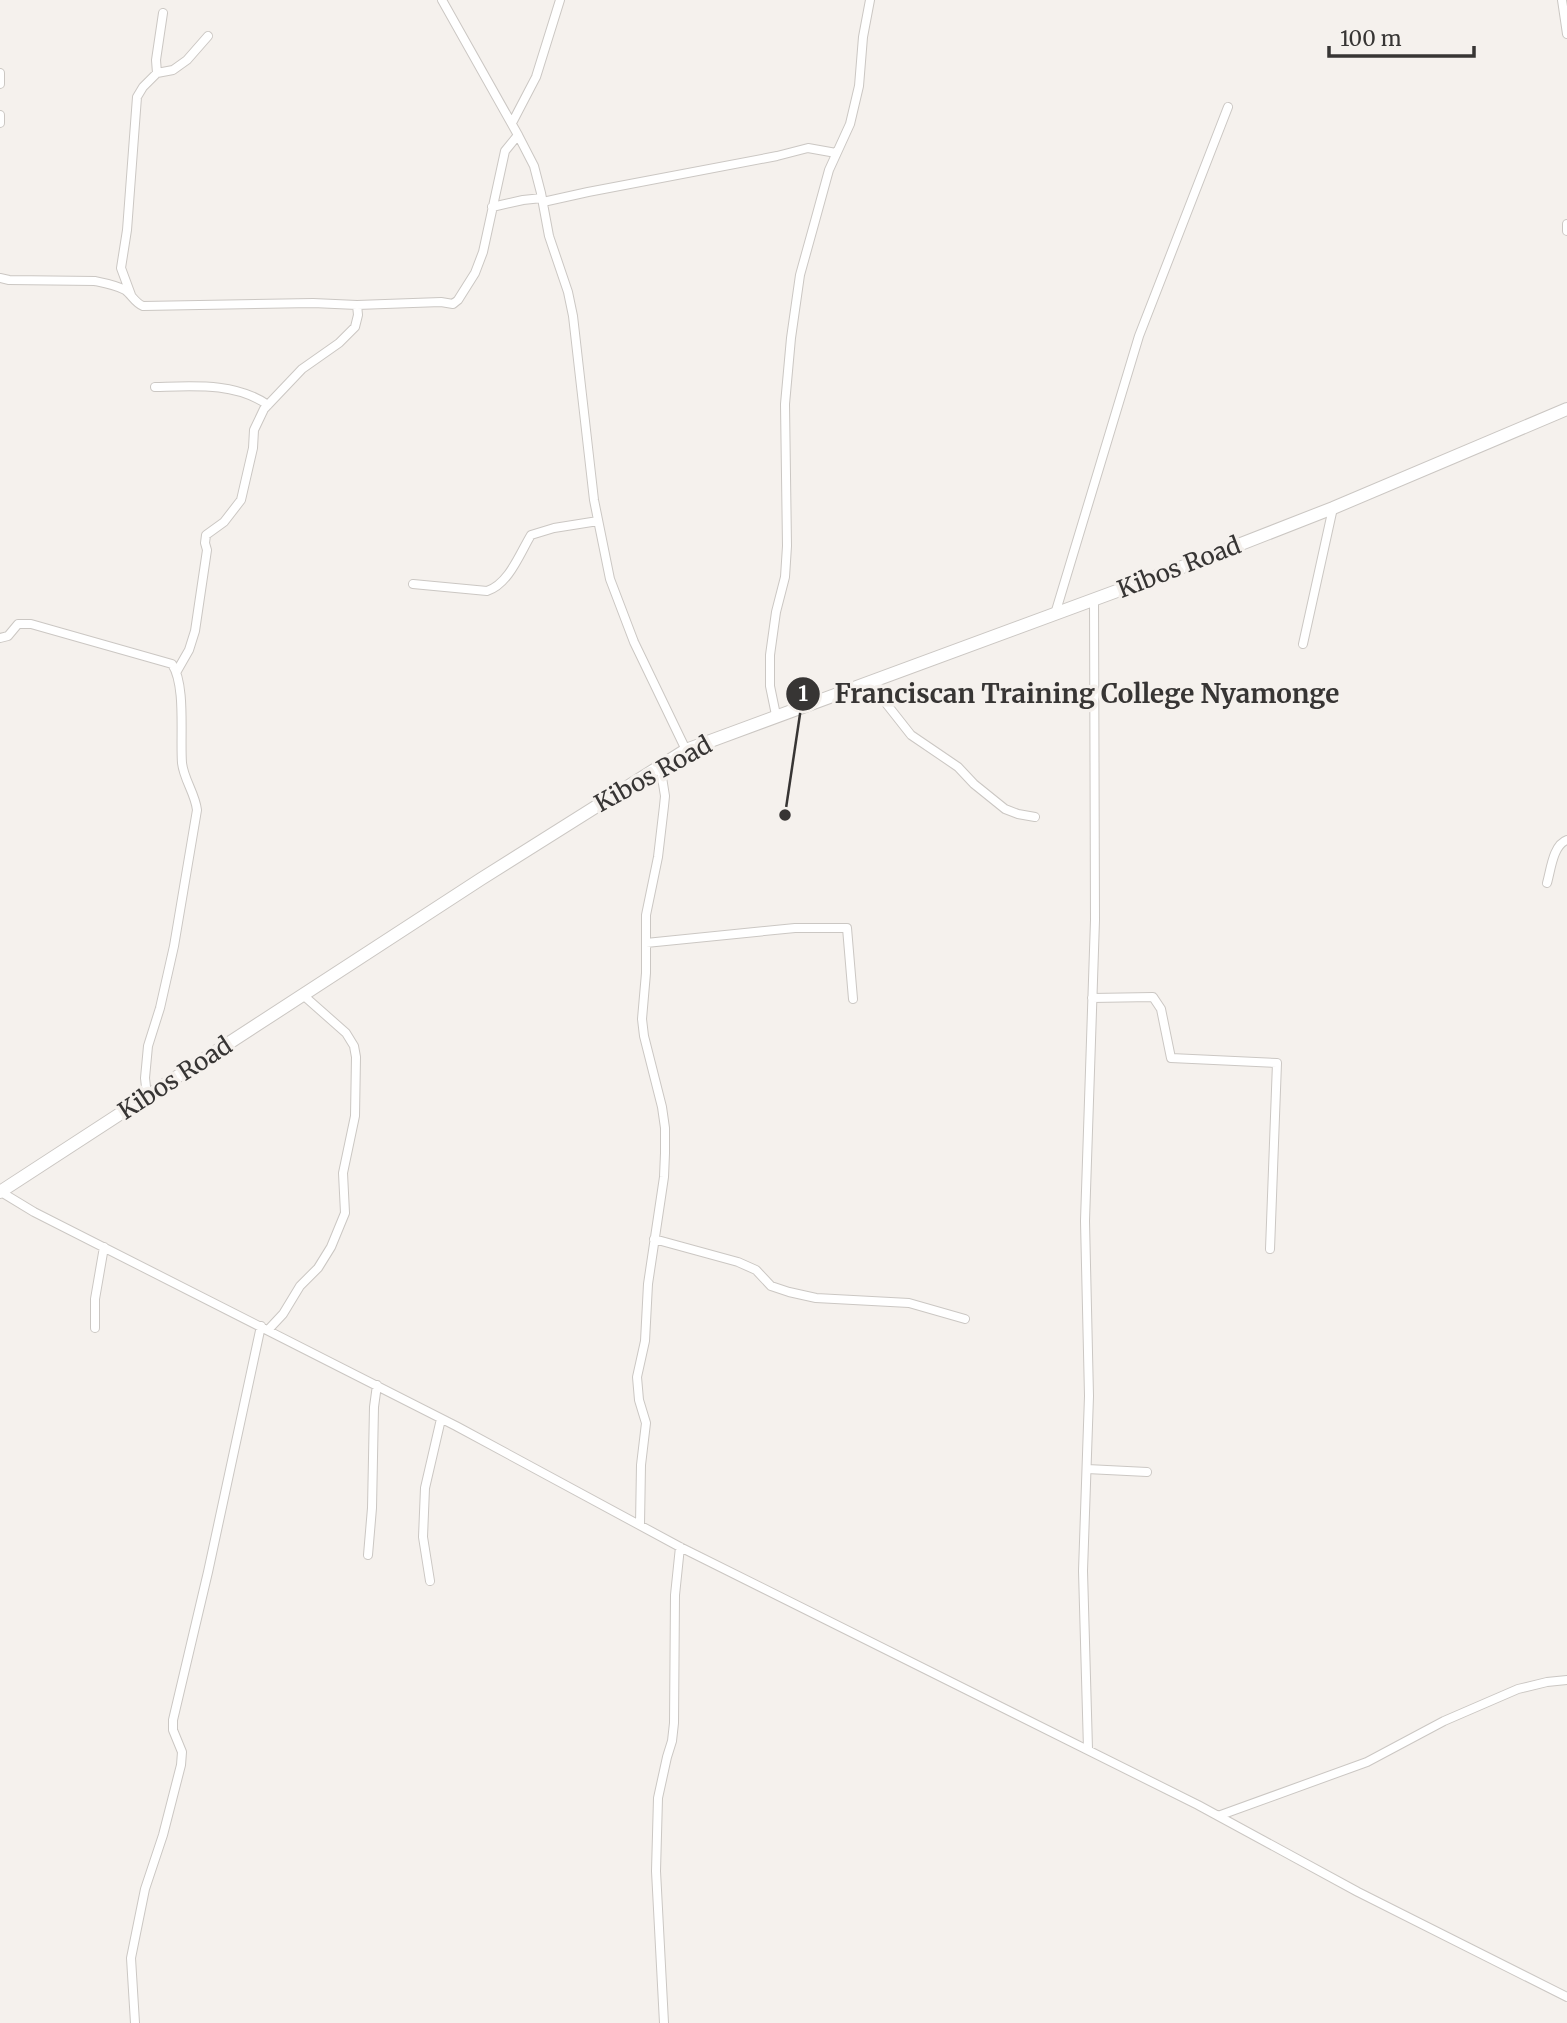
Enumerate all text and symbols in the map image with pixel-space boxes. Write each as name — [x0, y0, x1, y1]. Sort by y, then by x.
scale bar — [1329, 14, 1474, 58]
text: 100 m — [1340, 25, 1402, 52]
street label: Kibos Road — [1113, 529, 1245, 605]
callout: Franciscan Training College Nyamonge — [786, 670, 1354, 717]
text: Franciscan Training College Nyamonge — [835, 677, 1339, 710]
text: 1 — [798, 680, 808, 707]
street label: Kibos Road — [589, 729, 717, 819]
street label: Kibos Road — [112, 1030, 238, 1126]

